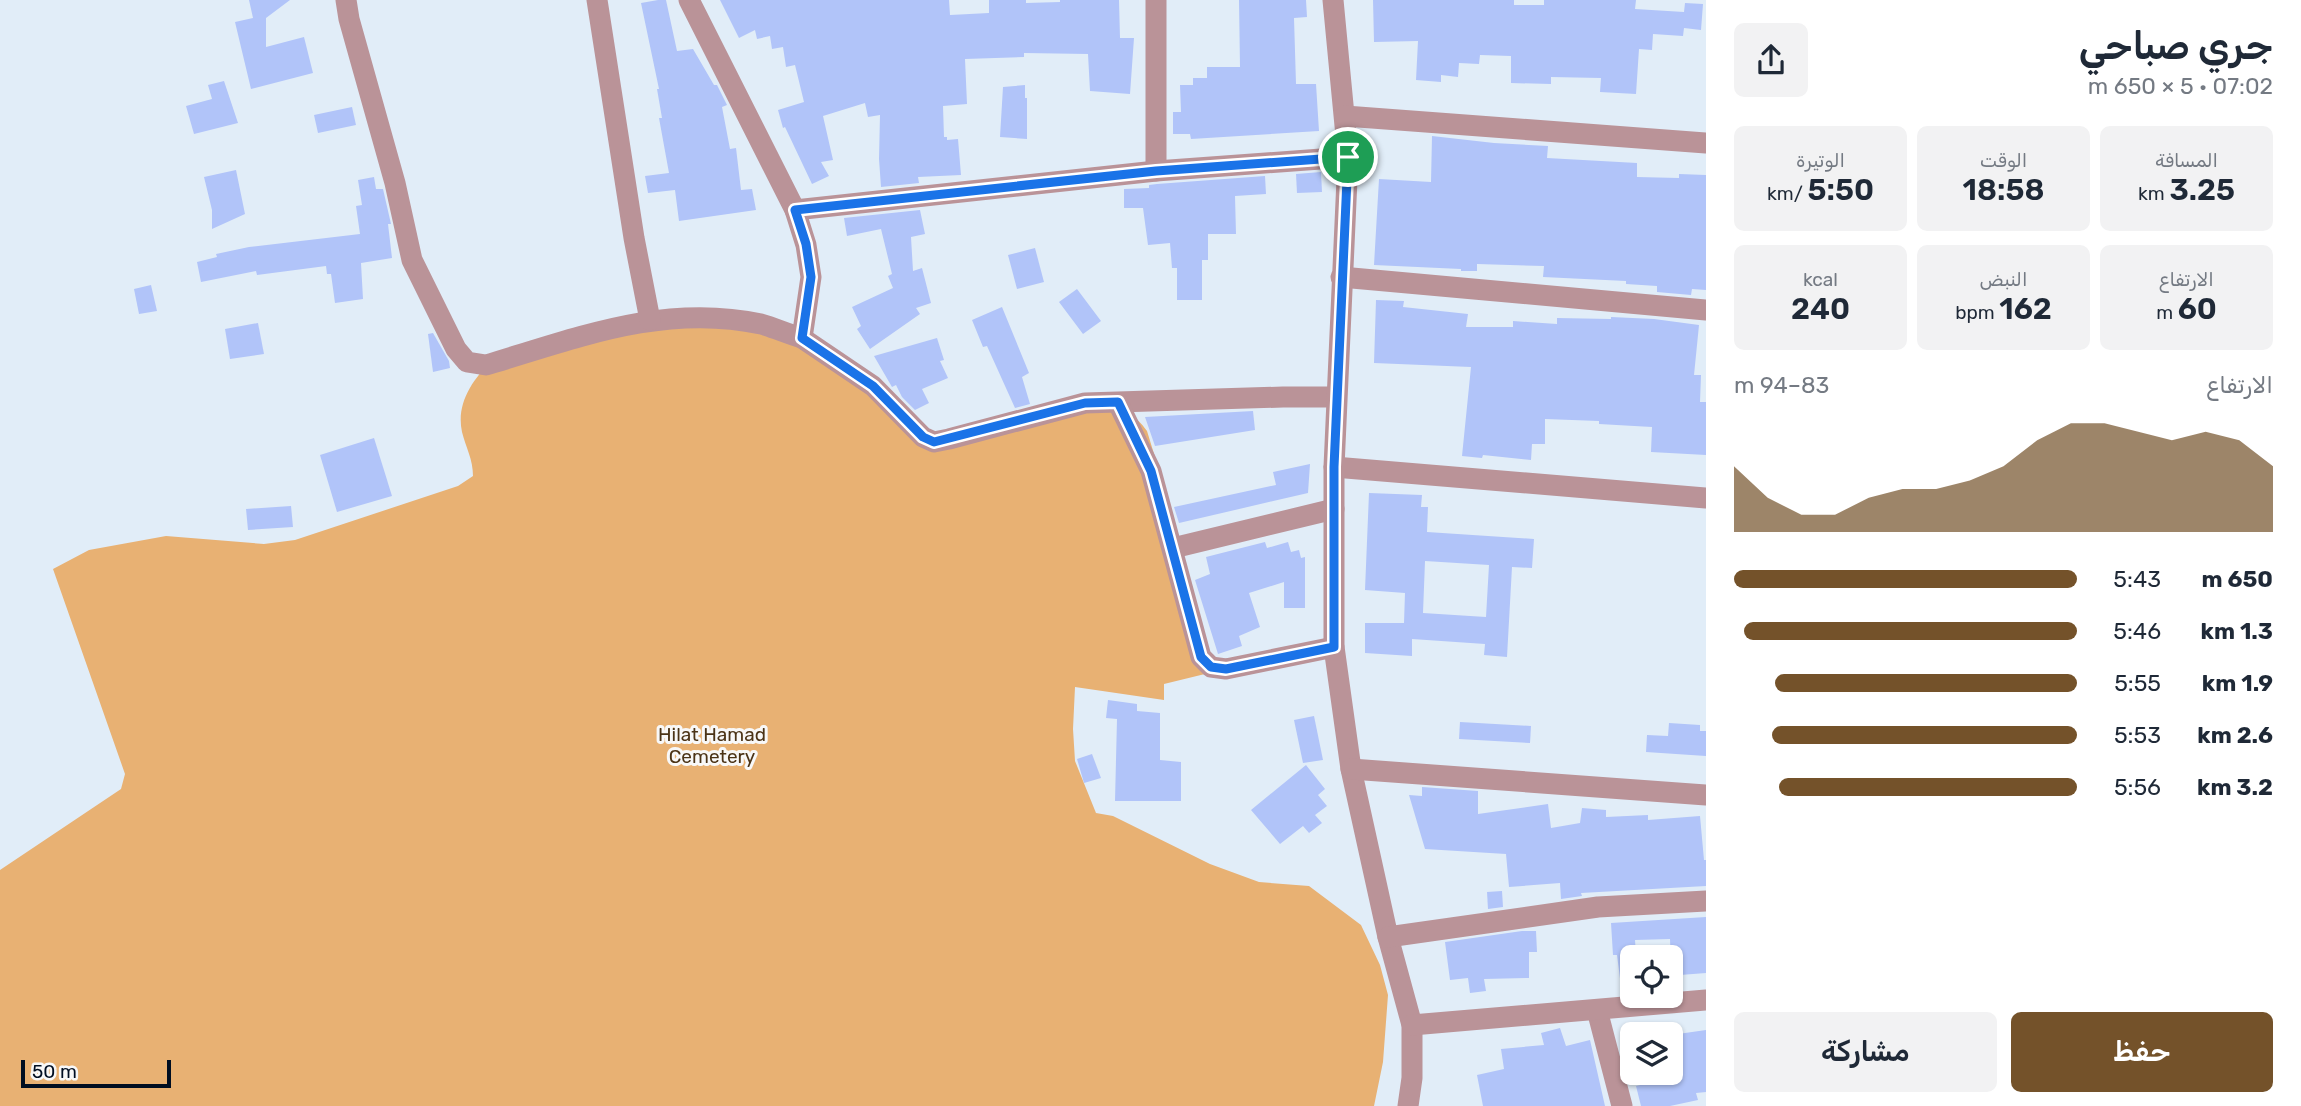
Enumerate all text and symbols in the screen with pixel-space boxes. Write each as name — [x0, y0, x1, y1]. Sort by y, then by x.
button: share — [1734, 23, 1808, 97]
text: جري صباحي — [2079, 23, 2273, 69]
text: 07:02 · 5 × 650 m — [2088, 72, 2273, 100]
pin — [1318, 127, 1378, 187]
icon: arrive — [1329, 138, 1367, 176]
text: الوتيرة — [1796, 149, 1845, 172]
text: الوقت — [1980, 149, 2027, 172]
text: المسافة — [2155, 149, 2218, 172]
text: 5:50 — [1808, 172, 1874, 208]
text: 18:58 — [1963, 172, 2044, 208]
text: 3.25 — [2169, 172, 2235, 208]
text: /km — [1767, 182, 1808, 205]
text: km — [2138, 182, 2169, 205]
text: kcal — [1803, 268, 1838, 291]
text: النبض — [1980, 268, 2027, 291]
text: الارتفاع — [2159, 268, 2214, 291]
text: 240 — [1791, 291, 1850, 327]
text: 162 — [1999, 291, 2052, 327]
text: 60 — [2178, 291, 2217, 327]
text: bpm — [1955, 301, 1999, 324]
text: m — [2156, 301, 2178, 324]
text: 83–94 m — [1734, 371, 1829, 399]
text: الارتفاع — [2207, 371, 2273, 399]
text: 5:43 — [2113, 565, 2161, 593]
text: 650 m — [2202, 565, 2273, 593]
text: 5:46 — [2113, 617, 2161, 645]
text: 1.3 km — [2200, 617, 2273, 645]
text: 5:55 — [2114, 669, 2161, 697]
text: 1.9 km — [2202, 669, 2273, 697]
text: 5:53 — [2114, 721, 2161, 749]
text: 2.6 km — [2197, 721, 2273, 749]
park label: Hilat Hamad Cemetery — [658, 723, 766, 768]
text: 5:56 — [2114, 773, 2161, 801]
text: 3.2 km — [2197, 773, 2273, 801]
map controls — [1620, 945, 1683, 1085]
button: locate — [1620, 945, 1683, 1008]
button: مشاركة — [1734, 1012, 1997, 1092]
button: حفظ — [2011, 1012, 2273, 1092]
button: layers — [1620, 1022, 1683, 1085]
scale bar — [21, 1057, 172, 1089]
text: 50 m — [32, 1060, 77, 1083]

